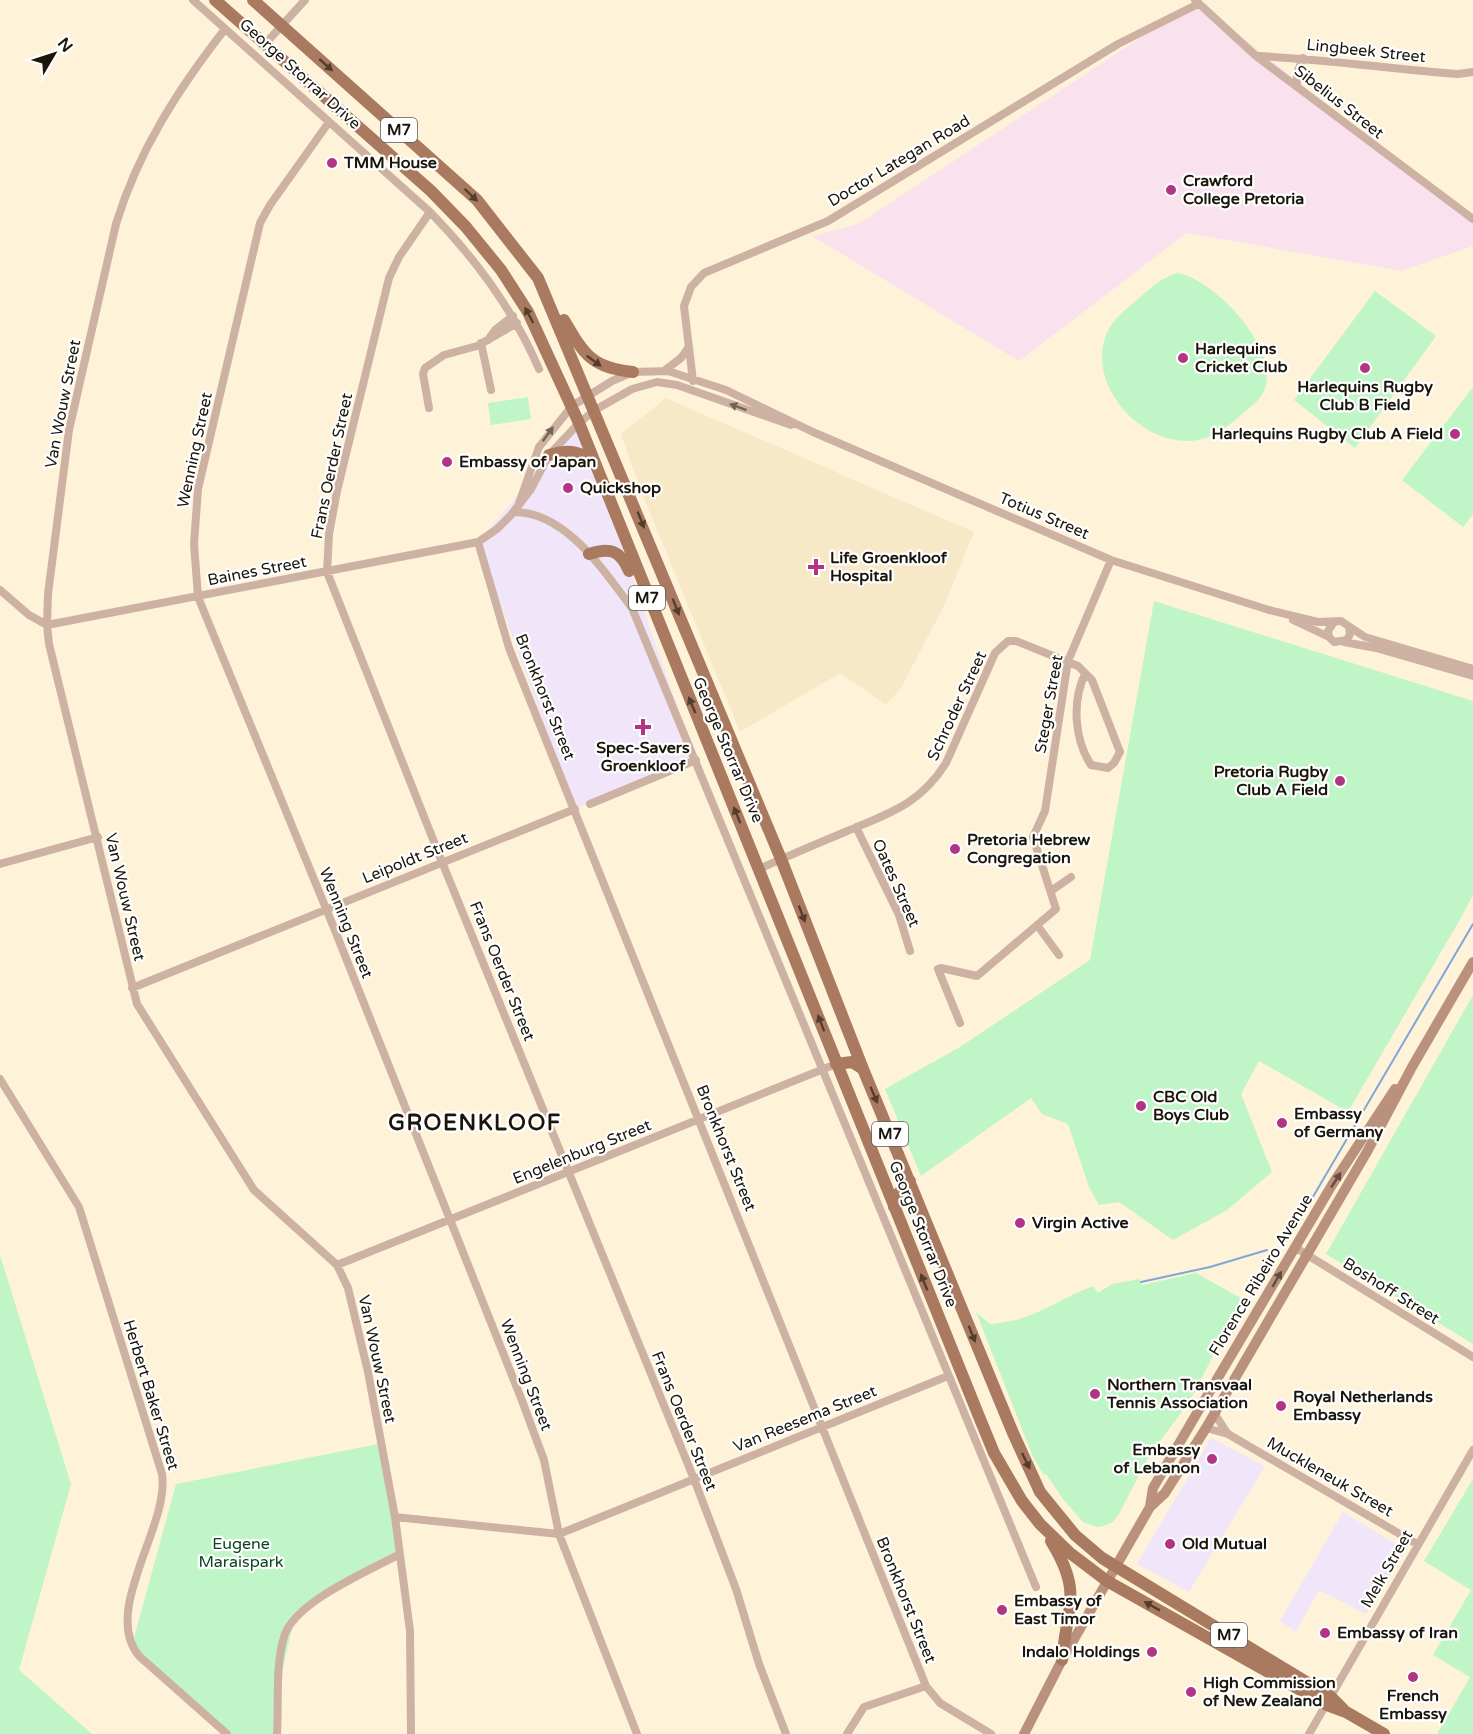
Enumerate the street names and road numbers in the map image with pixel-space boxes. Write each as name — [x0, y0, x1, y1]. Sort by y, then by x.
street label: George Storrar Drive — [235, 14, 365, 134]
street label: Lingbeek Street — [1305, 35, 1427, 67]
street label: Sibelius Street — [1290, 61, 1388, 143]
street label: Doctor Lategan Road — [824, 111, 974, 211]
road number: M7 — [381, 118, 417, 142]
street label: Van Wouw Street — [41, 338, 85, 470]
street label: Wenning Street — [173, 390, 217, 510]
street label: Frans Oerder Street — [307, 391, 357, 541]
street label: Totius Street — [996, 488, 1092, 544]
street label: Baines Street — [206, 552, 308, 590]
road number: M7 — [629, 586, 665, 610]
street label: Bronkhorst Street — [511, 631, 579, 763]
street label: Schroder Street — [923, 648, 991, 764]
street label: Steger Street — [1030, 653, 1068, 755]
street label: George Storrar Drive — [688, 674, 768, 826]
street label: Leipoldt Street — [359, 828, 471, 888]
street label: Van Wouw Street — [101, 831, 149, 963]
street label: Oates Street — [868, 836, 924, 930]
street label: Wenning Street — [315, 865, 377, 981]
street label: Frans Oerder Street — [465, 898, 539, 1044]
street label: Bronkhorst Street — [692, 1082, 760, 1214]
street label: Engelenburg Street — [510, 1115, 654, 1189]
road number: M7 — [872, 1122, 908, 1146]
street label: George Storrar Drive — [884, 1158, 962, 1310]
street label: Florence Ribeiro Avenue — [1205, 1190, 1317, 1360]
street label: Boshoff Street — [1339, 1253, 1443, 1329]
street label: Van Wouw Street — [354, 1293, 400, 1425]
street label: Wenning Street — [496, 1316, 556, 1434]
street label: Herbert Baker Street — [119, 1317, 183, 1473]
street label: Frans Oerder Street — [647, 1348, 721, 1494]
street label: Van Reesema Street — [730, 1381, 880, 1457]
street label: Muckleneuk Street — [1263, 1433, 1397, 1521]
street label: Melk Street — [1357, 1526, 1417, 1612]
street label: Bronkhorst Street — [872, 1534, 940, 1666]
road number: M7 — [1211, 1623, 1247, 1647]

